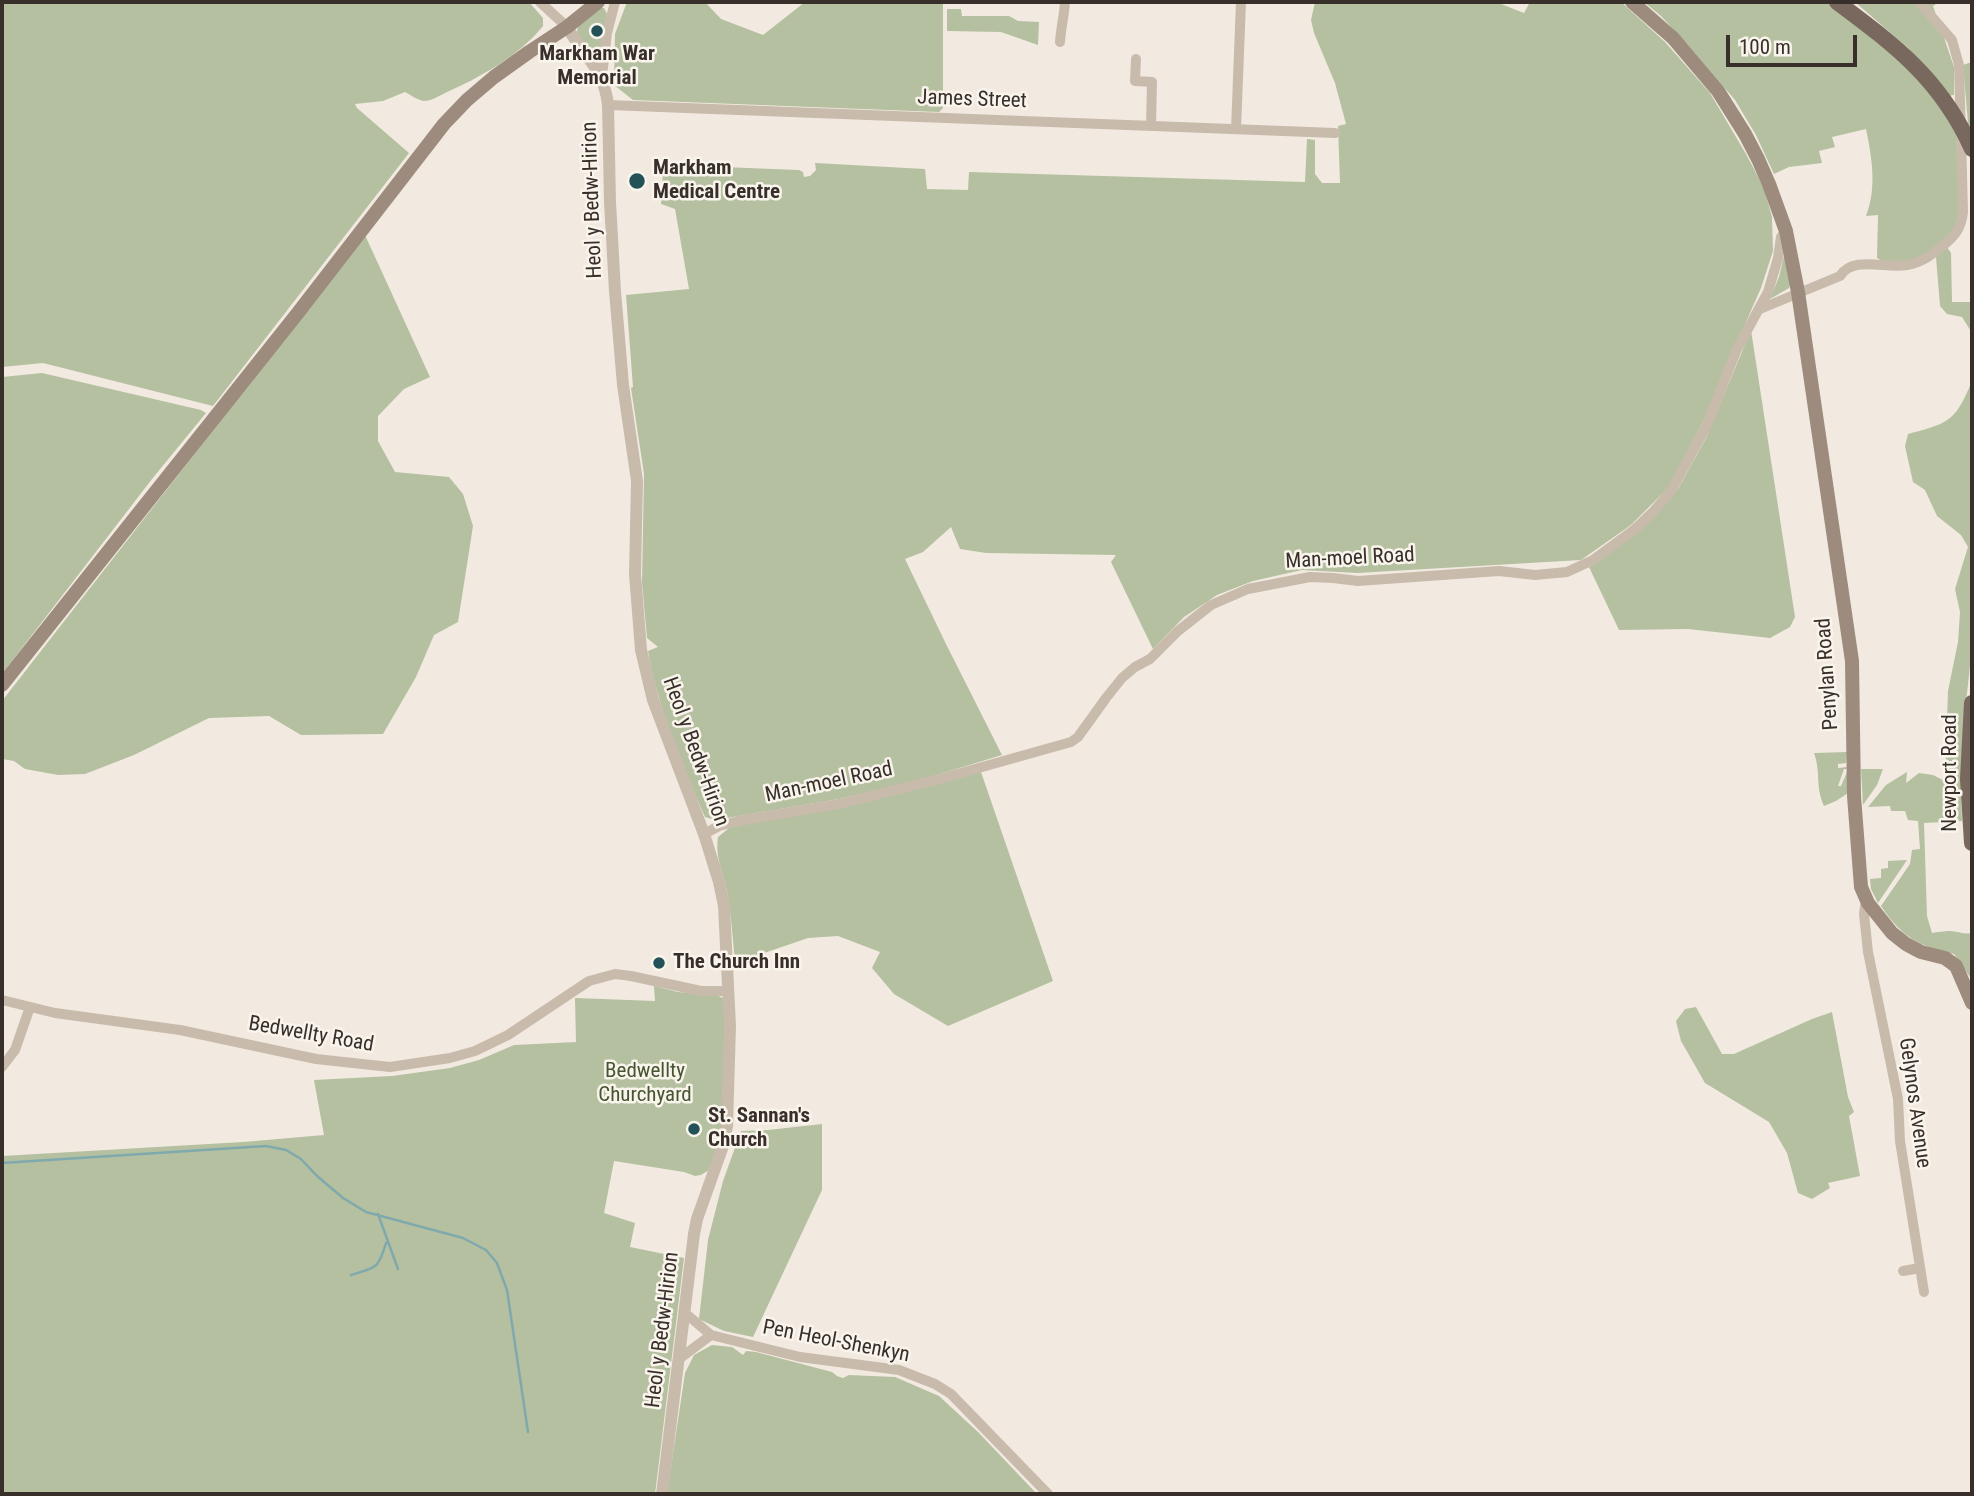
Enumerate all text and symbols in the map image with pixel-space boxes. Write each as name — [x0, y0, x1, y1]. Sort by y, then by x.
scale bar — [1729, 21, 1860, 65]
marker: Markham War Memorial — [589, 23, 605, 39]
text: 100 m — [1739, 35, 1791, 59]
place label: Markham War Memorial — [539, 42, 655, 92]
street label: James Street — [917, 85, 1027, 115]
street label: Heol y Bedw-Hirion — [578, 121, 608, 279]
place label: Markham Medical Centre — [653, 156, 780, 206]
marker: Markham Medical Centre — [627, 171, 647, 191]
street label: Man-moel Road — [1285, 543, 1415, 575]
street label: Penylan Road — [1812, 617, 1844, 731]
street label: Heol y Bedw-Hirion — [656, 674, 734, 830]
street label: Newport Road — [1938, 714, 1964, 832]
street label: Man-moel Road — [763, 757, 895, 809]
place label: The Church Inn — [673, 950, 800, 976]
marker: The Church Inn — [651, 955, 667, 971]
street label: Bedwellty Road — [246, 1012, 376, 1058]
street label: Gelynos Avenue — [1892, 1036, 1936, 1170]
park label: Bedwellty Churchyard — [598, 1059, 692, 1109]
place label: St. Sannan's Church — [708, 1104, 810, 1154]
marker: St. Sannan's Church — [686, 1121, 702, 1137]
street label: Heol y Bedw-Hirion — [641, 1251, 685, 1409]
street label: Pen Heol-Shenkyn — [760, 1315, 912, 1369]

